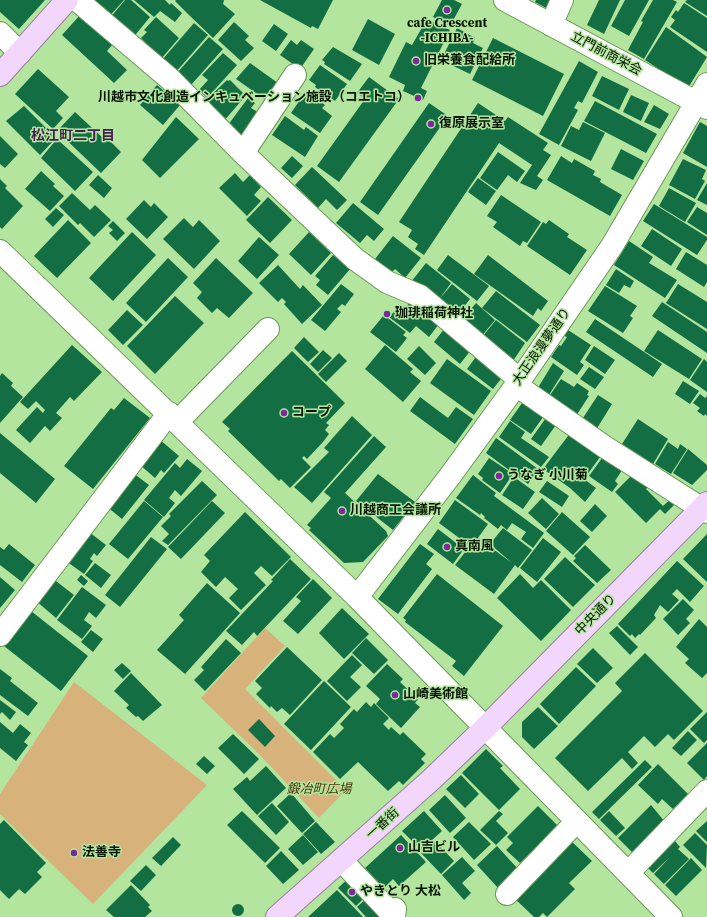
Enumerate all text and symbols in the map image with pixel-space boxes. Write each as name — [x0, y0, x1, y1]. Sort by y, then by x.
marker: cafe Crescent -ICHIBA- — [442, 5, 452, 15]
place label: cafe Crescent -ICHIBA- — [407, 16, 487, 47]
street label: 立門前商栄会 — [568, 29, 644, 79]
place label: 旧栄養食配給所 — [424, 53, 515, 69]
marker: 旧栄養食配給所 — [411, 56, 421, 66]
place label: 川越市文化創造インキュベーション施設（コエトコ） — [98, 90, 410, 106]
marker: 川越市文化創造インキュベーション施設（コエトコ） — [413, 93, 423, 103]
place label: 復原展示室 — [439, 116, 504, 132]
marker: 復原展示室 — [426, 119, 436, 129]
district label: 松江町二丁目 — [31, 128, 115, 144]
street label: 大正浪漫夢通り — [510, 305, 574, 389]
place label: 珈琲稲荷神社 — [395, 306, 473, 322]
marker: 珈琲稲荷神社 — [382, 309, 392, 319]
place label: コープ — [292, 405, 331, 421]
marker: コープ — [279, 408, 289, 418]
place label: うなぎ 小川菊 — [507, 468, 588, 484]
marker: うなぎ 小川菊 — [494, 471, 504, 481]
place label: 川越商工会議所 — [350, 503, 441, 519]
marker: 川越商工会議所 — [337, 506, 347, 516]
place label: 真南風 — [455, 539, 494, 555]
marker: 真南風 — [442, 542, 452, 552]
street label: 中央通り — [572, 591, 620, 639]
place label: 山崎美術館 — [403, 687, 468, 703]
marker: 山崎美術館 — [390, 690, 400, 700]
park label: 鍛冶町広場 — [287, 782, 351, 798]
street label: 一番街 — [363, 805, 403, 843]
place label: 山吉ビル — [408, 840, 460, 856]
marker: 山吉ビル — [395, 843, 405, 853]
place label: 法善寺 — [82, 845, 121, 861]
marker: 法善寺 — [69, 848, 79, 858]
place label: やきとり 大松 — [360, 884, 441, 900]
marker: やきとり 大松 — [347, 887, 357, 897]

